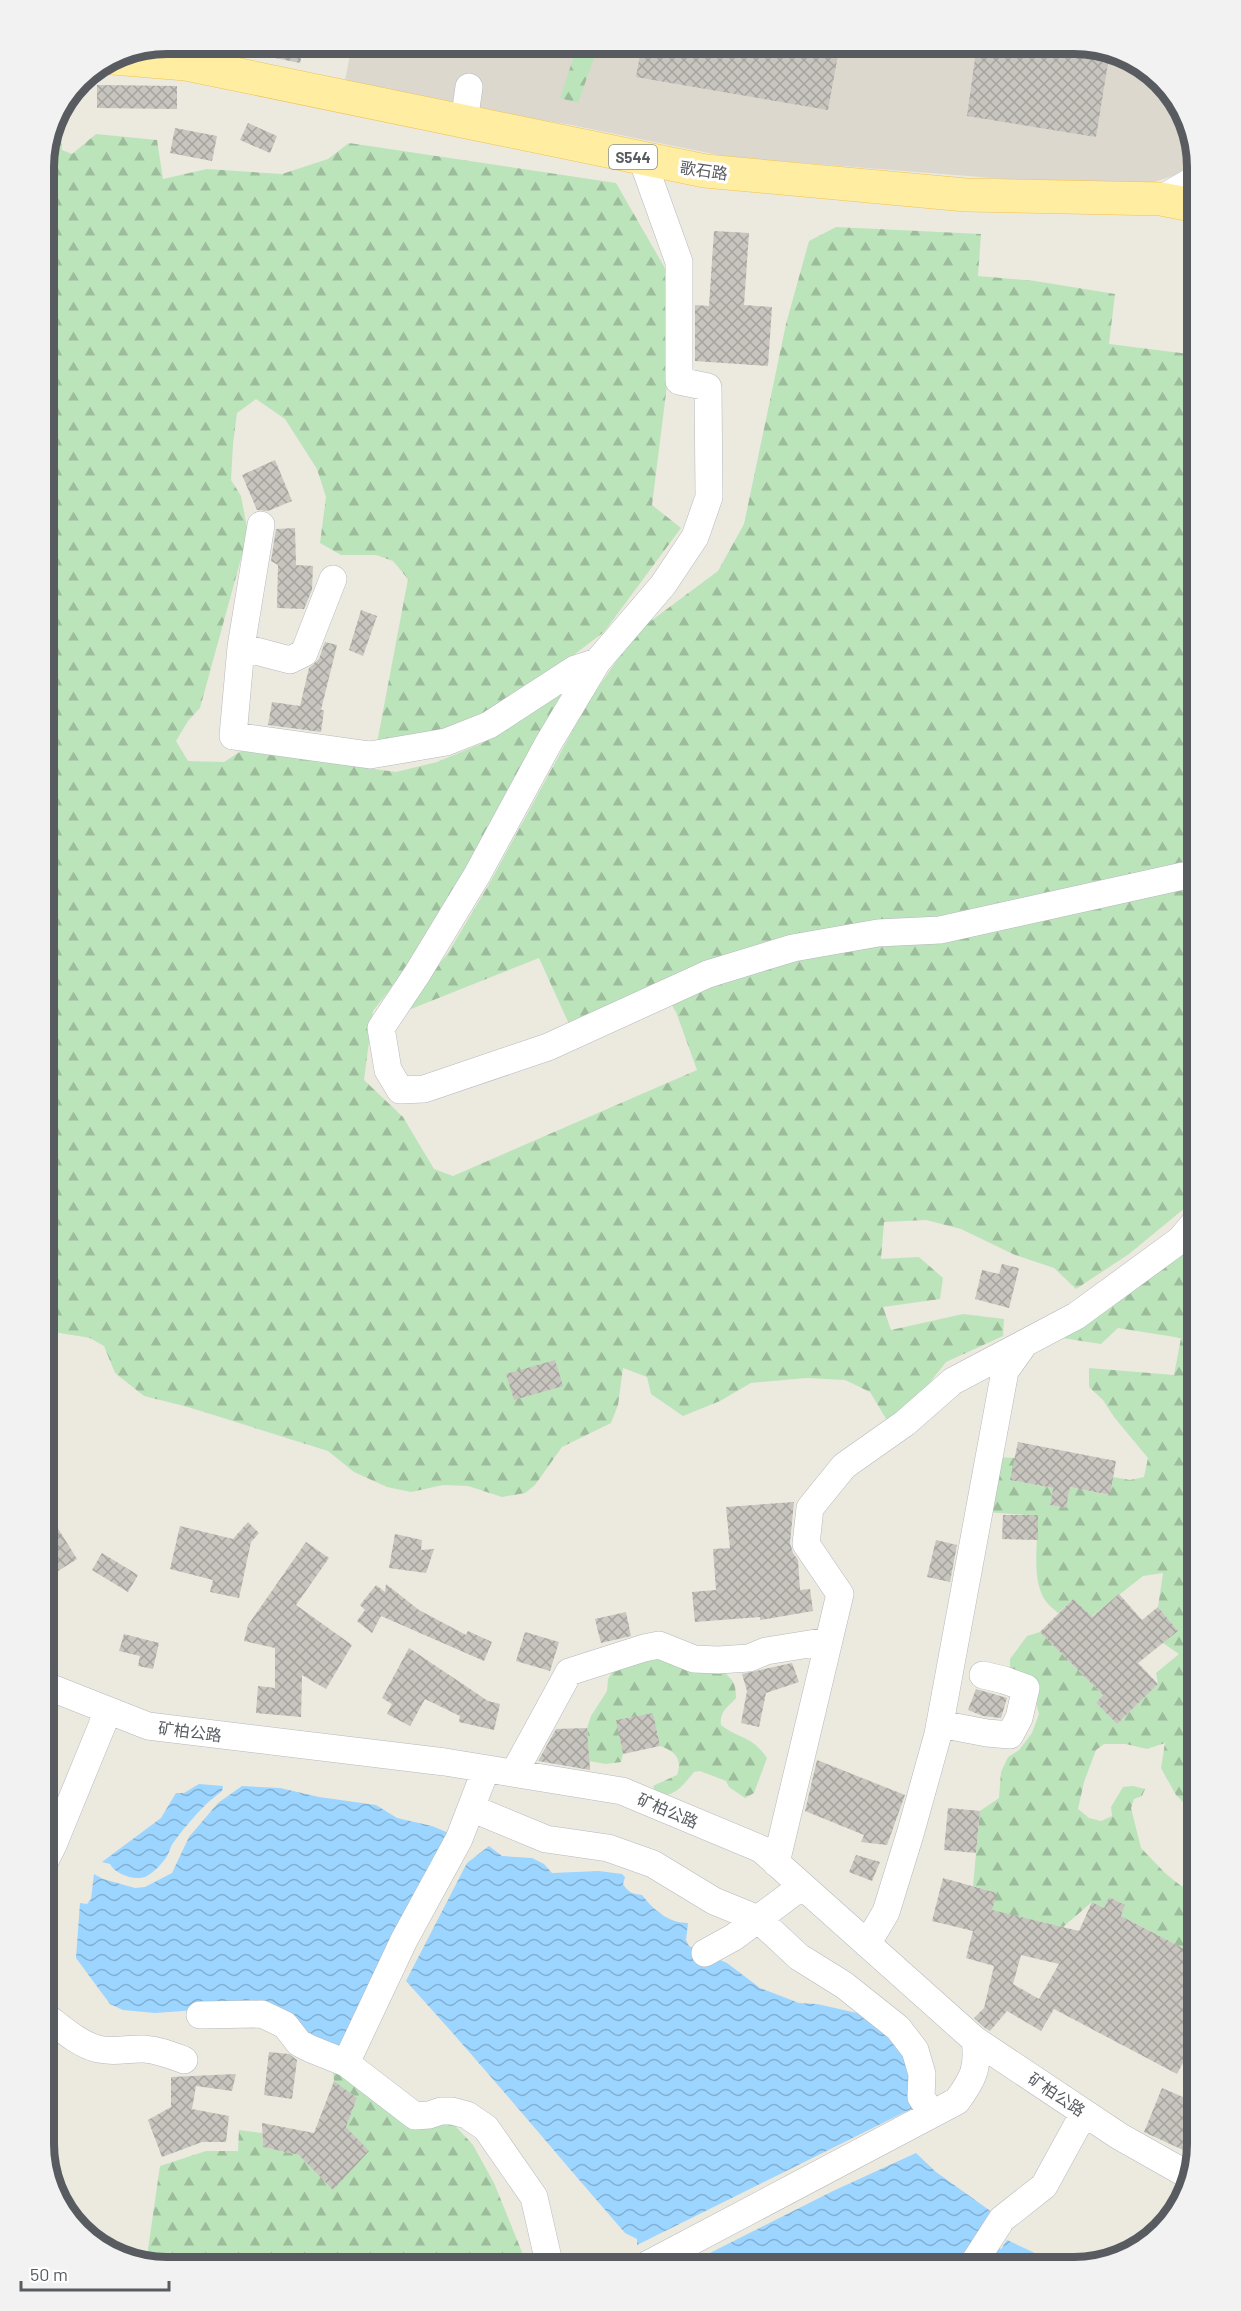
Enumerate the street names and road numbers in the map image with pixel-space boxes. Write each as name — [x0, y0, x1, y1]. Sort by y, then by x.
road number: S544 — [609, 145, 657, 169]
street label: 歌石路 — [679, 157, 729, 183]
street label: 矿柏公路 — [157, 1718, 223, 1744]
street label: 矿柏公路 — [635, 1789, 701, 1831]
street label: 矿柏公路 — [1025, 2068, 1089, 2120]

